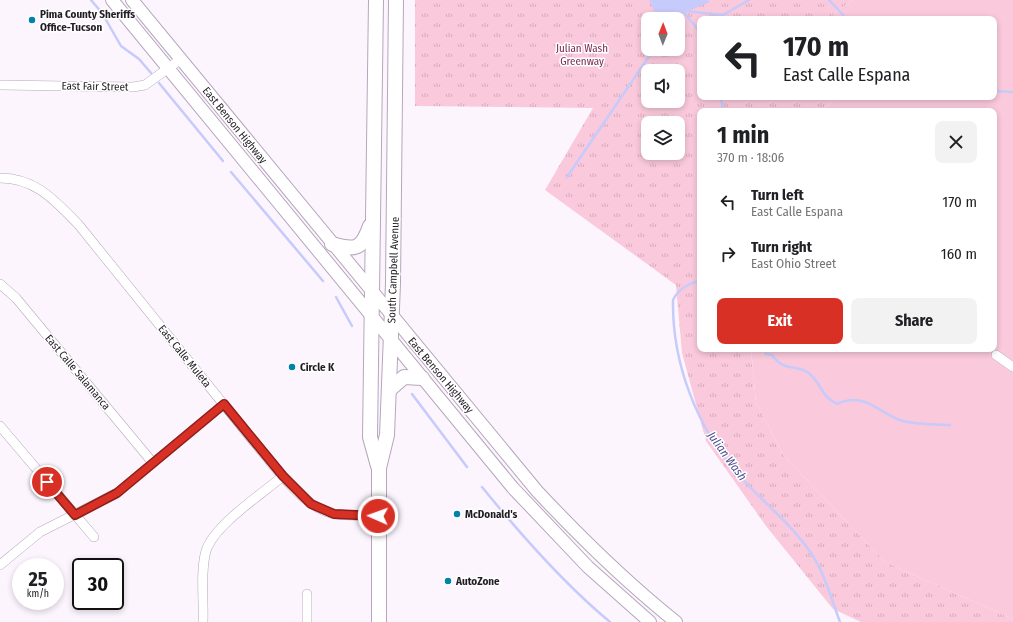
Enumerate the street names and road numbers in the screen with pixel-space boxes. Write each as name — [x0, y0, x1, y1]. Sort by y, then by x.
street label: East Fair Street — [61, 79, 129, 94]
street label: East Benson Highway — [200, 84, 270, 166]
street label: South Campbell Avenue — [385, 216, 402, 324]
street label: East Calle Muleta — [155, 322, 214, 390]
street label: East Calle Salamanca — [42, 332, 113, 413]
street label: East Benson Highway — [405, 335, 476, 416]

